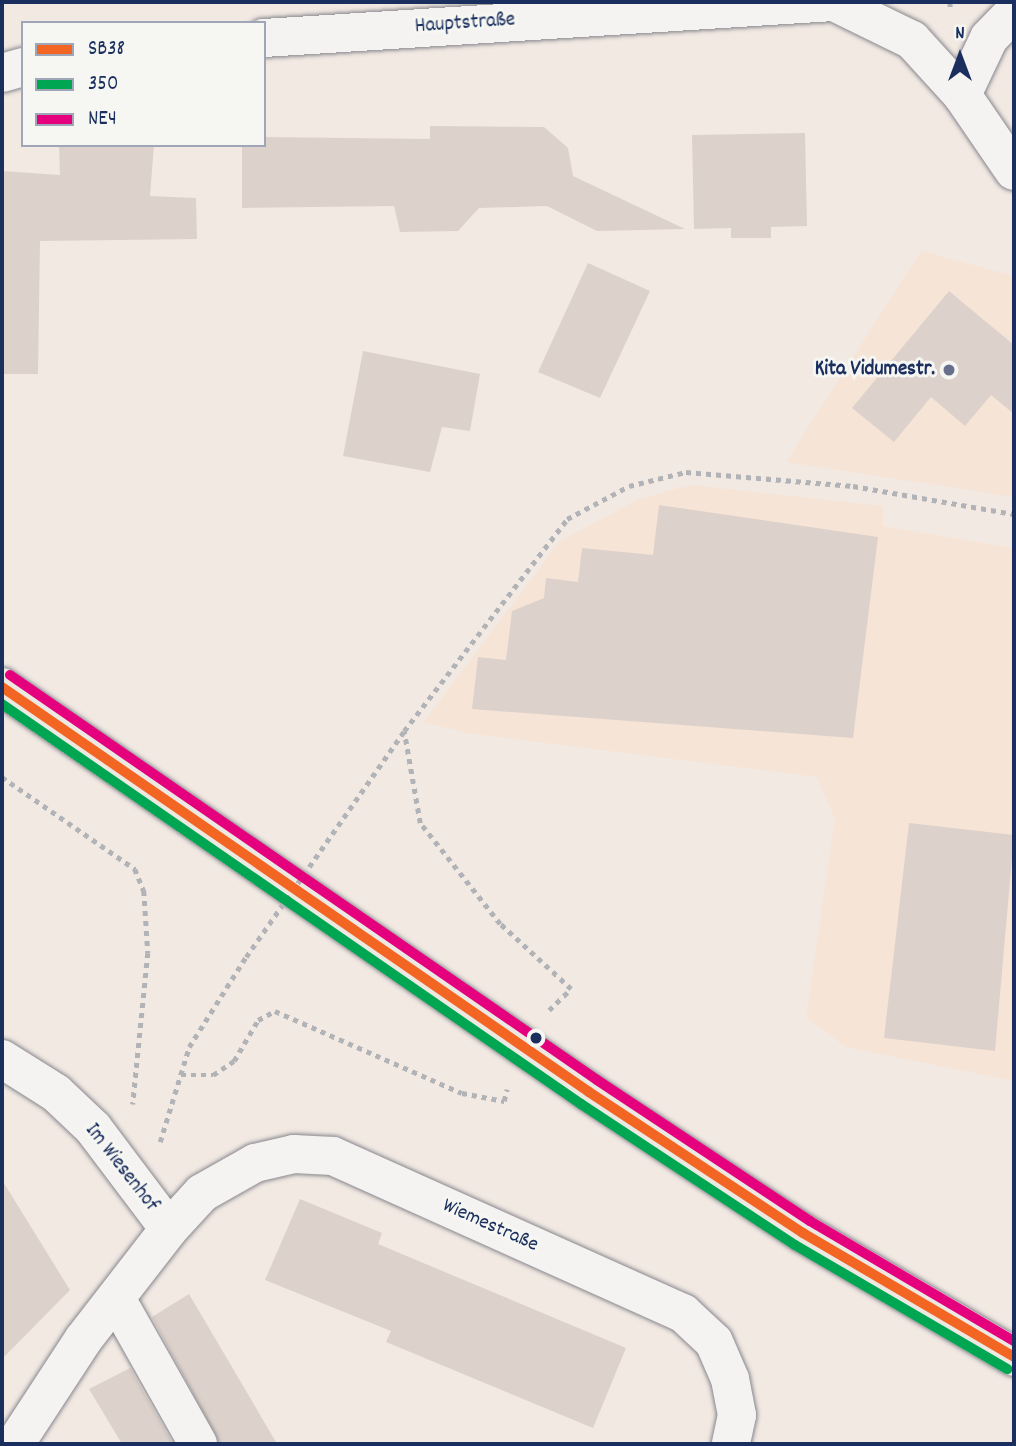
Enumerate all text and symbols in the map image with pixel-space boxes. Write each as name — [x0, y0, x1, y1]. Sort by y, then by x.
street label: Hauptstraße — [414, 8, 516, 40]
legend — [21, 21, 266, 147]
north arrow — [925, 21, 995, 91]
text: N — [955, 21, 965, 48]
text: SB38 — [88, 35, 125, 65]
text: 350 — [88, 70, 119, 100]
text: NE4 — [88, 105, 117, 135]
place label: Kita Vidumestr. — [815, 357, 935, 383]
marker: Kita Vidumestr. — [941, 362, 957, 378]
unlabelled marker — [529, 1031, 543, 1045]
street label: Im Wiesenhof — [79, 1119, 163, 1217]
street label: Wiemestraße — [438, 1194, 542, 1258]

